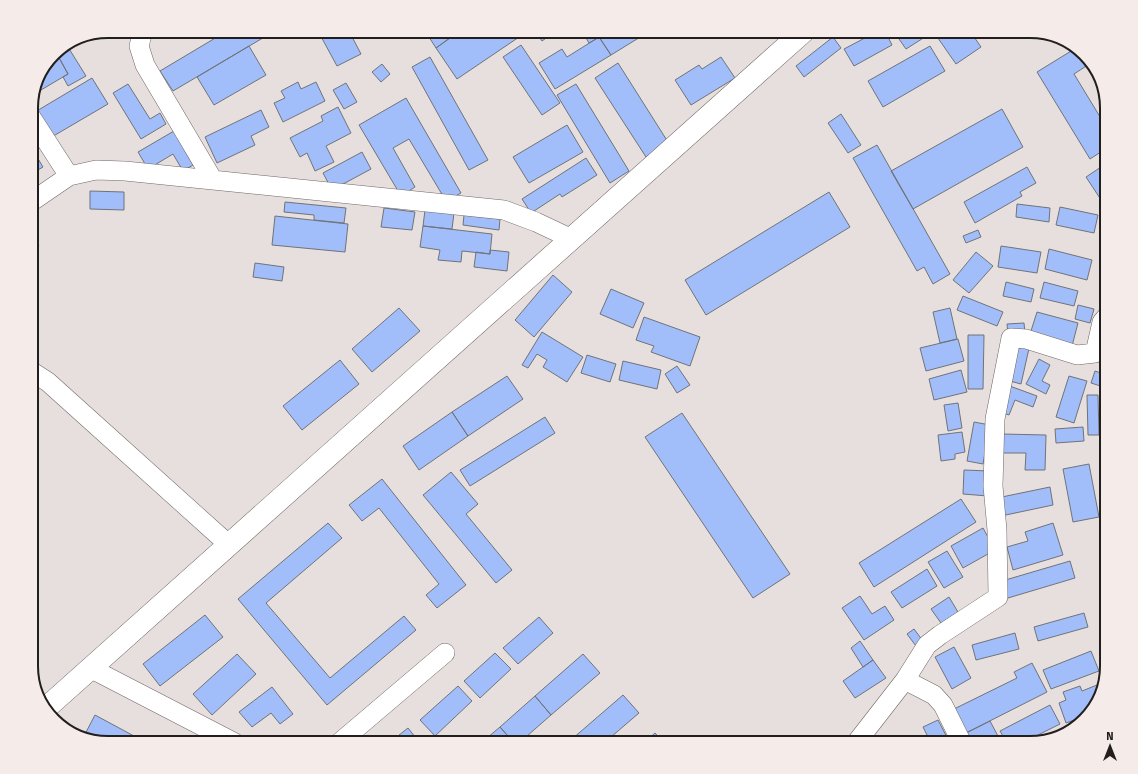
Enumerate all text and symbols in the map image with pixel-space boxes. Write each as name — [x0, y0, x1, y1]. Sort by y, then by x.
north arrow — [1090, 726, 1130, 766]
text: N — [1106, 730, 1114, 743]

